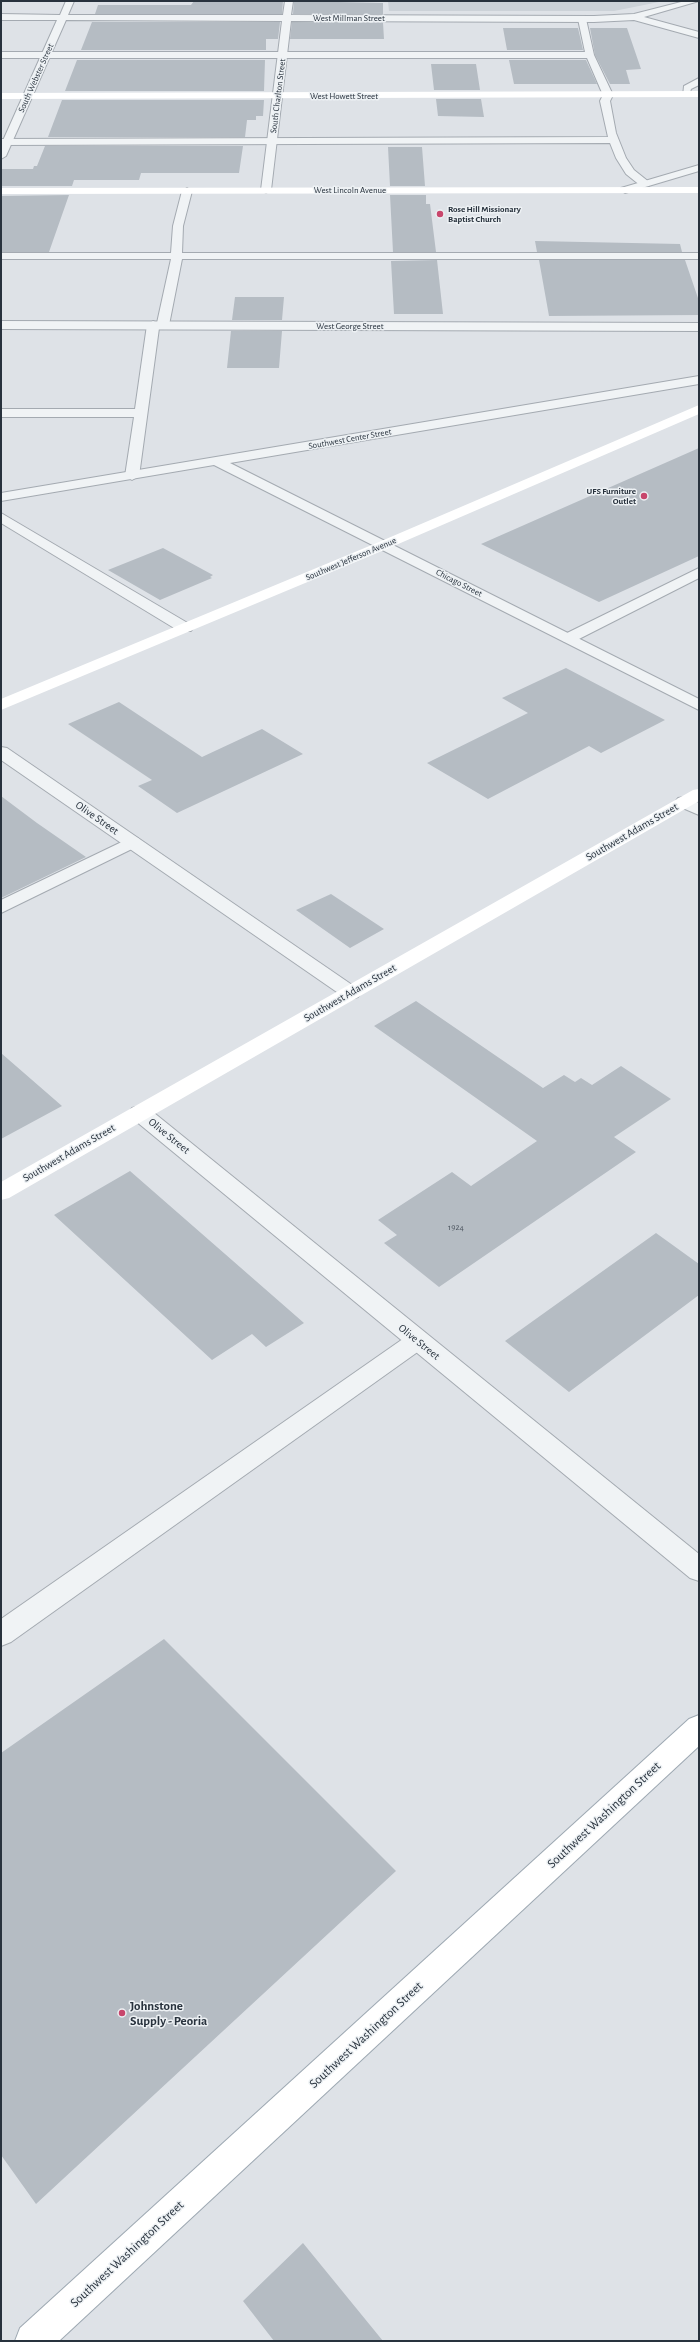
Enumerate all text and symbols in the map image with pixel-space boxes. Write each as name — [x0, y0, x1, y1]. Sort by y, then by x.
street label: West Millman Street — [313, 13, 385, 23]
street label: South Webster Street — [16, 42, 56, 114]
street label: South Charlton Street — [268, 58, 288, 134]
street label: West Howett Street — [310, 91, 378, 101]
street label: West Lincoln Avenue — [314, 185, 386, 195]
place label: Rose Hill Missionary Baptist Church — [448, 204, 521, 225]
marker: Rose Hill Missionary Baptist Church — [435, 209, 445, 219]
street label: West George Street — [316, 321, 384, 331]
street label: Southwest Center Street — [308, 426, 392, 452]
place label: UFS Furniture Outlet — [587, 486, 636, 507]
marker: UFS Furniture Outlet — [639, 491, 649, 501]
street label: Southwest Jefferson Avenue — [304, 535, 398, 583]
street label: Chicago Street — [434, 567, 484, 599]
street label: Olive Street — [73, 798, 121, 838]
street label: Southwest Adams Street — [584, 800, 680, 864]
street label: Southwest Adams Street — [302, 961, 398, 1025]
street label: Olive Street — [146, 1115, 192, 1157]
street label: Southwest Adams Street — [21, 1121, 117, 1185]
house number: 1924 — [448, 1222, 464, 1232]
street label: Olive Street — [396, 1321, 442, 1363]
street label: Southwest Washington Street — [544, 1758, 664, 1872]
street label: Southwest Washington Street — [306, 1978, 426, 2092]
place label: Johnstone Supply - Peoria — [130, 1998, 207, 2029]
marker: Johnstone Supply - Peoria — [117, 2008, 127, 2018]
street label: Southwest Washington Street — [67, 2197, 187, 2311]

